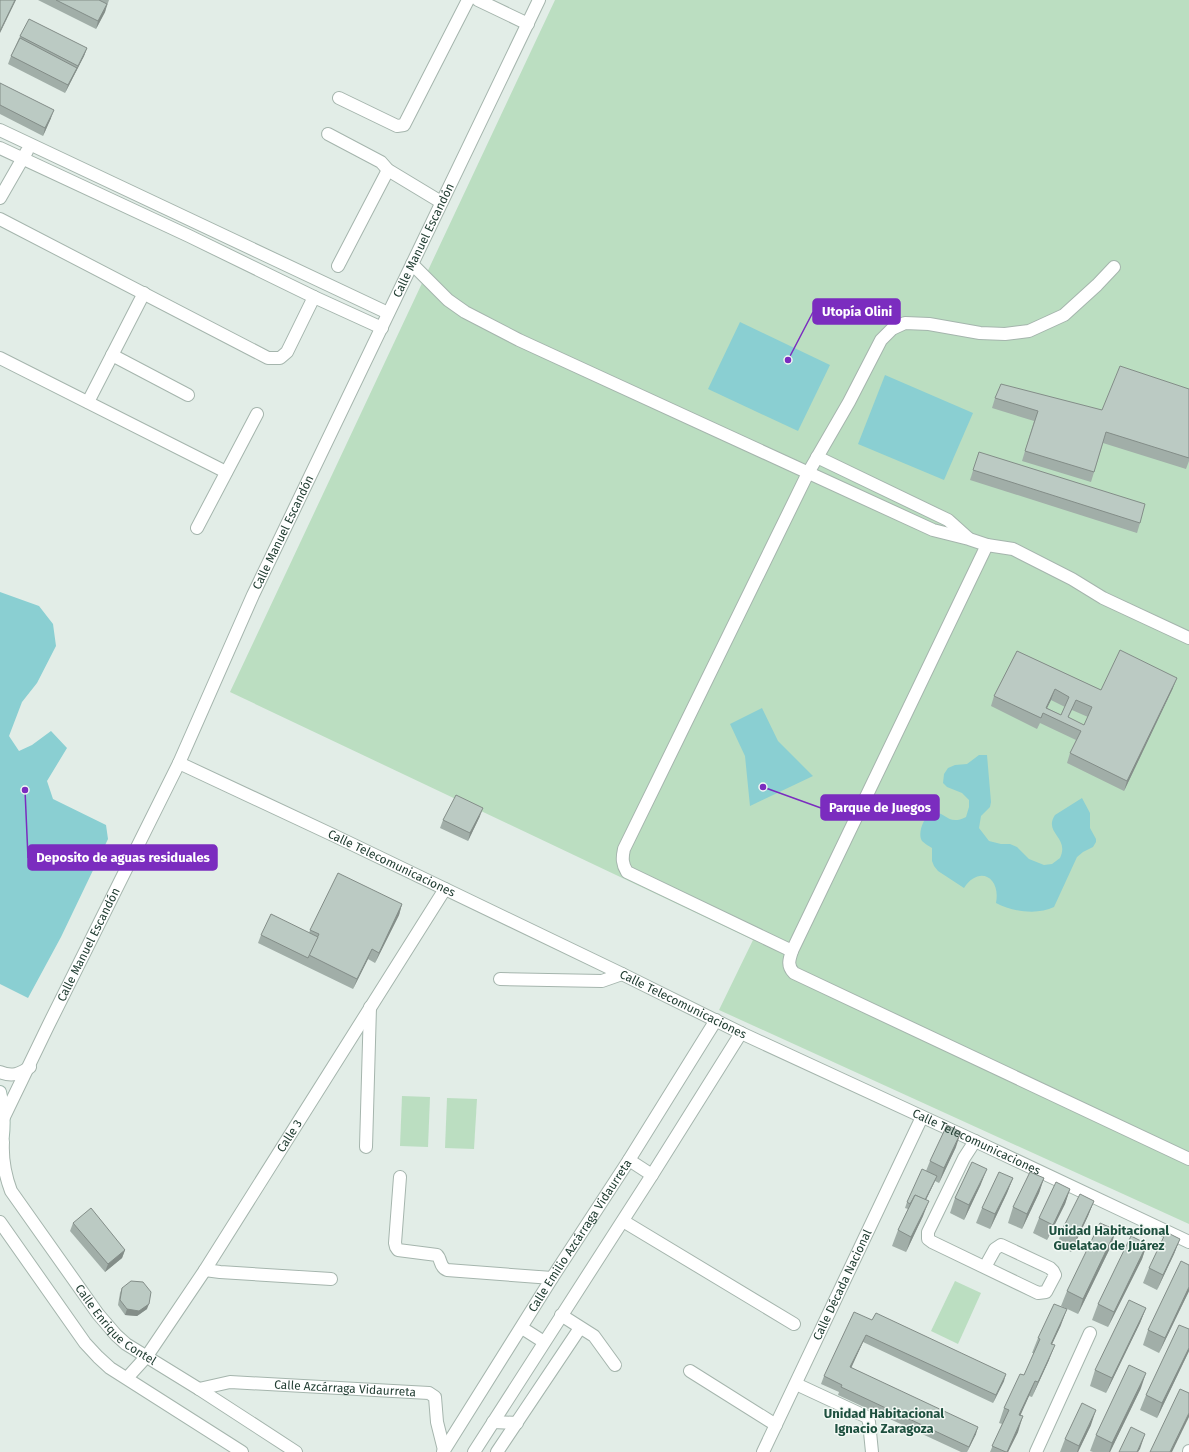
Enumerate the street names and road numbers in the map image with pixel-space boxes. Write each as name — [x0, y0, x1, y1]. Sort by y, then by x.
street label: Calle Manuel Escandón — [390, 181, 457, 300]
street label: Calle Manuel Escandón — [250, 473, 317, 592]
street label: Calle Telecomunicaciones — [326, 827, 458, 900]
street label: Calle Manuel Escandón — [54, 885, 123, 1004]
street label: Calle Telecomunicaciones — [618, 967, 749, 1042]
street label: Calle Telecomunicaciones — [910, 1106, 1043, 1178]
street label: Calle 3 — [274, 1117, 305, 1155]
street label: Calle Emilio Azcárraga Vidaurreta — [525, 1157, 635, 1315]
street label: Calle Década Nacional — [810, 1227, 875, 1343]
street label: Calle Enrique Contel — [72, 1282, 159, 1368]
street label: Calle Azcárraga Vidaurreta — [274, 1377, 416, 1399]

